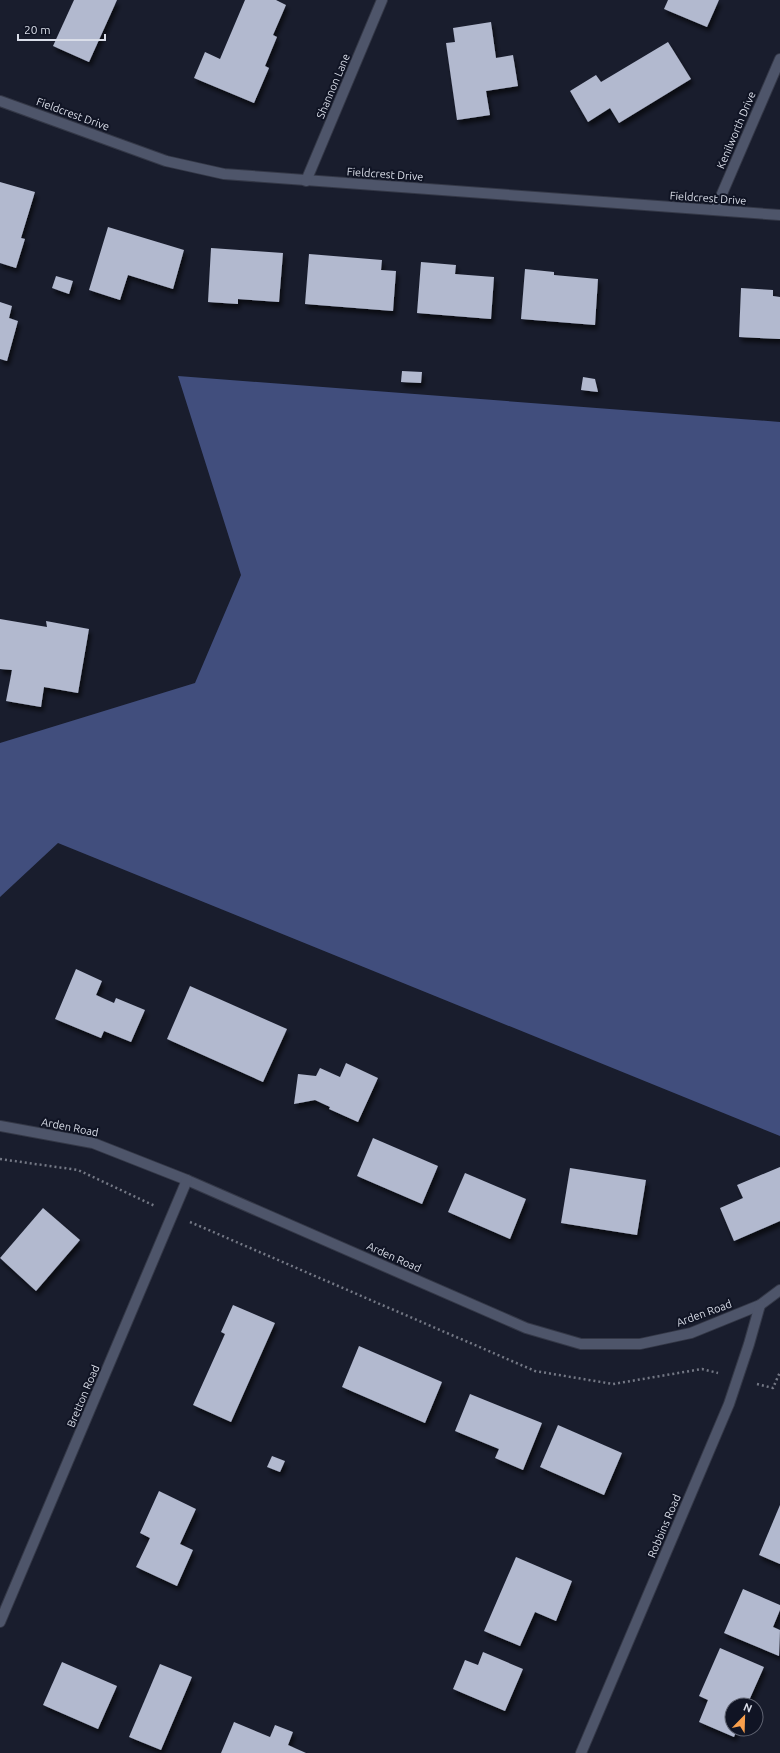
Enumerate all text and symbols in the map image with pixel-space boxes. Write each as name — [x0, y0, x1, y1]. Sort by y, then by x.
scale bar — [18, 16, 105, 42]
text: 20 m — [24, 23, 51, 36]
street label: Shannon Lane — [314, 52, 352, 120]
street label: Kenilworth Drive — [714, 90, 758, 170]
street label: Fieldcrest Drive — [35, 95, 111, 133]
street label: Fieldcrest Drive — [346, 165, 424, 183]
street label: Fieldcrest Drive — [669, 189, 747, 207]
street label: Arden Road — [40, 1116, 100, 1138]
street label: Arden Road — [365, 1240, 423, 1274]
street label: Arden Road — [675, 1297, 733, 1329]
street label: Bretton Road — [64, 1363, 102, 1429]
street label: Robbins Road — [645, 1492, 683, 1560]
north arrow — [724, 1697, 764, 1737]
text: N — [742, 1701, 754, 1715]

